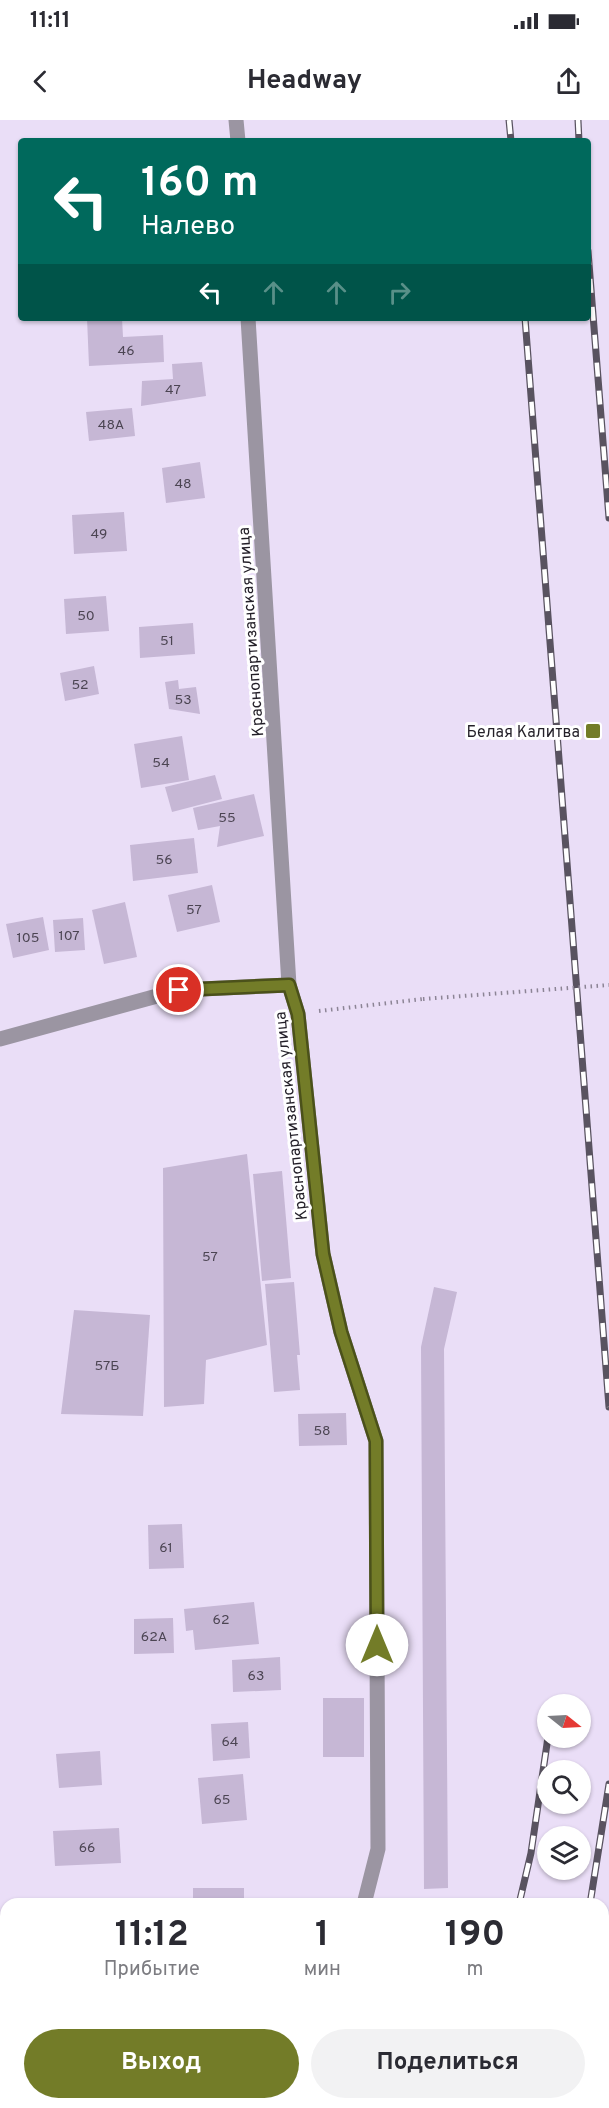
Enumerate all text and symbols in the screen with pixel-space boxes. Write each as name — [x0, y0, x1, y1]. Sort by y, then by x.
text: 11:11 — [30, 8, 71, 35]
text: Headway — [247, 64, 362, 98]
icon: back — [24, 65, 57, 98]
icon: share — [552, 65, 585, 98]
text: 160 m — [141, 158, 259, 211]
icon: left — [42, 162, 120, 240]
text: Налево — [141, 210, 235, 244]
icon: left — [194, 276, 227, 309]
icon: ahead — [257, 276, 290, 309]
icon: ahead — [320, 276, 353, 309]
icon: right — [383, 276, 416, 309]
house number: 46 — [117, 343, 135, 360]
house number: 47 — [165, 382, 181, 399]
house number: 48А — [98, 417, 124, 434]
house number: 48 — [174, 476, 192, 493]
house number: 49 — [91, 526, 107, 543]
street label: Краснопартизанская улица — [235, 527, 269, 737]
house number: 50 — [77, 608, 95, 625]
house number: 51 — [160, 633, 174, 650]
house number: 52 — [71, 677, 89, 694]
house number: 53 — [174, 692, 192, 709]
marker: Белая Калитва — [584, 722, 602, 740]
place label: Белая Калитва — [466, 723, 580, 743]
house number: 54 — [152, 755, 170, 772]
house number: 55 — [218, 810, 236, 827]
house number: 56 — [155, 852, 173, 869]
house number: 57 — [186, 902, 202, 919]
house number: 107 — [58, 928, 80, 945]
house number: 105 — [17, 930, 39, 947]
pin — [153, 964, 204, 1015]
icon: arrive — [162, 973, 195, 1006]
street label: Краснопартизанская улица — [271, 1010, 313, 1221]
house number: 57 — [202, 1249, 218, 1266]
house number: 57Б — [95, 1358, 120, 1375]
house number: 58 — [313, 1423, 331, 1440]
house number: 61 — [159, 1540, 173, 1557]
house number: 62 — [213, 1612, 229, 1629]
position arrow — [345, 1613, 409, 1677]
house number: 62А — [141, 1629, 167, 1646]
house number: 63 — [248, 1668, 264, 1685]
north arrow — [537, 1694, 591, 1748]
map controls — [537, 1694, 591, 1880]
house number: 64 — [221, 1734, 239, 1751]
button: search — [537, 1760, 591, 1814]
house number: 65 — [213, 1792, 231, 1809]
button: layers — [537, 1826, 591, 1880]
house number: 66 — [79, 1840, 95, 1857]
text: 11:12 — [115, 1913, 189, 1959]
text: 1 — [315, 1913, 329, 1959]
text: 190 — [445, 1913, 505, 1959]
text: Прибытие — [104, 1957, 200, 1983]
text: мин — [304, 1957, 341, 1983]
text: m — [466, 1957, 483, 1983]
button: Выход — [24, 2029, 299, 2098]
button: Поделиться — [311, 2029, 585, 2098]

